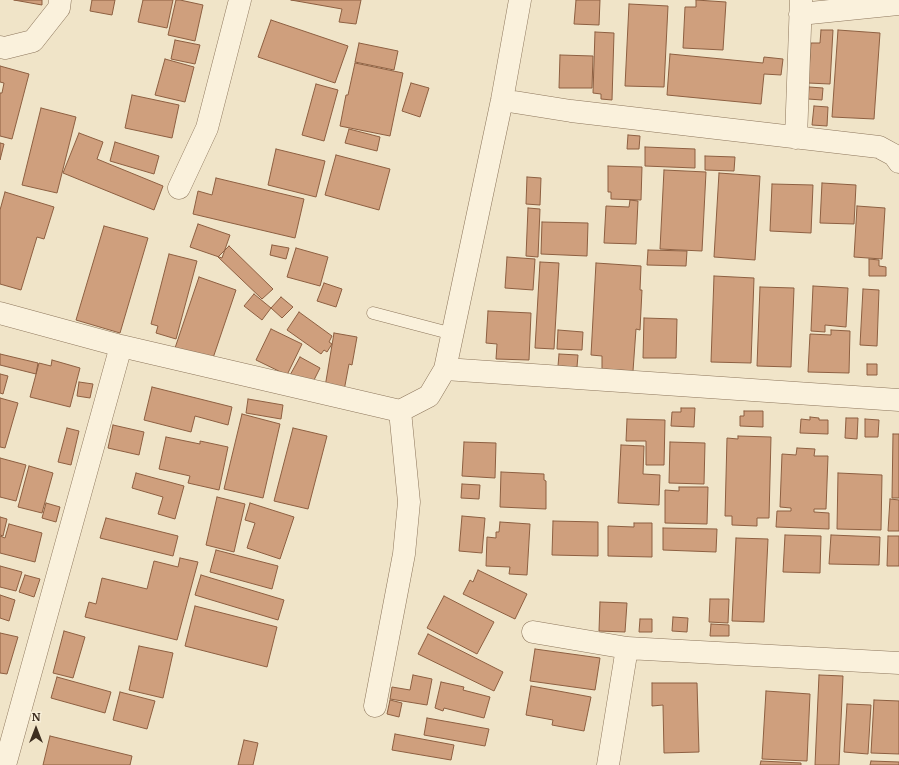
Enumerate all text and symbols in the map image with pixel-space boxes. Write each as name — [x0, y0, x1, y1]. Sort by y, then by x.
north arrow — [16, 709, 56, 749]
text: N — [32, 710, 40, 724]

